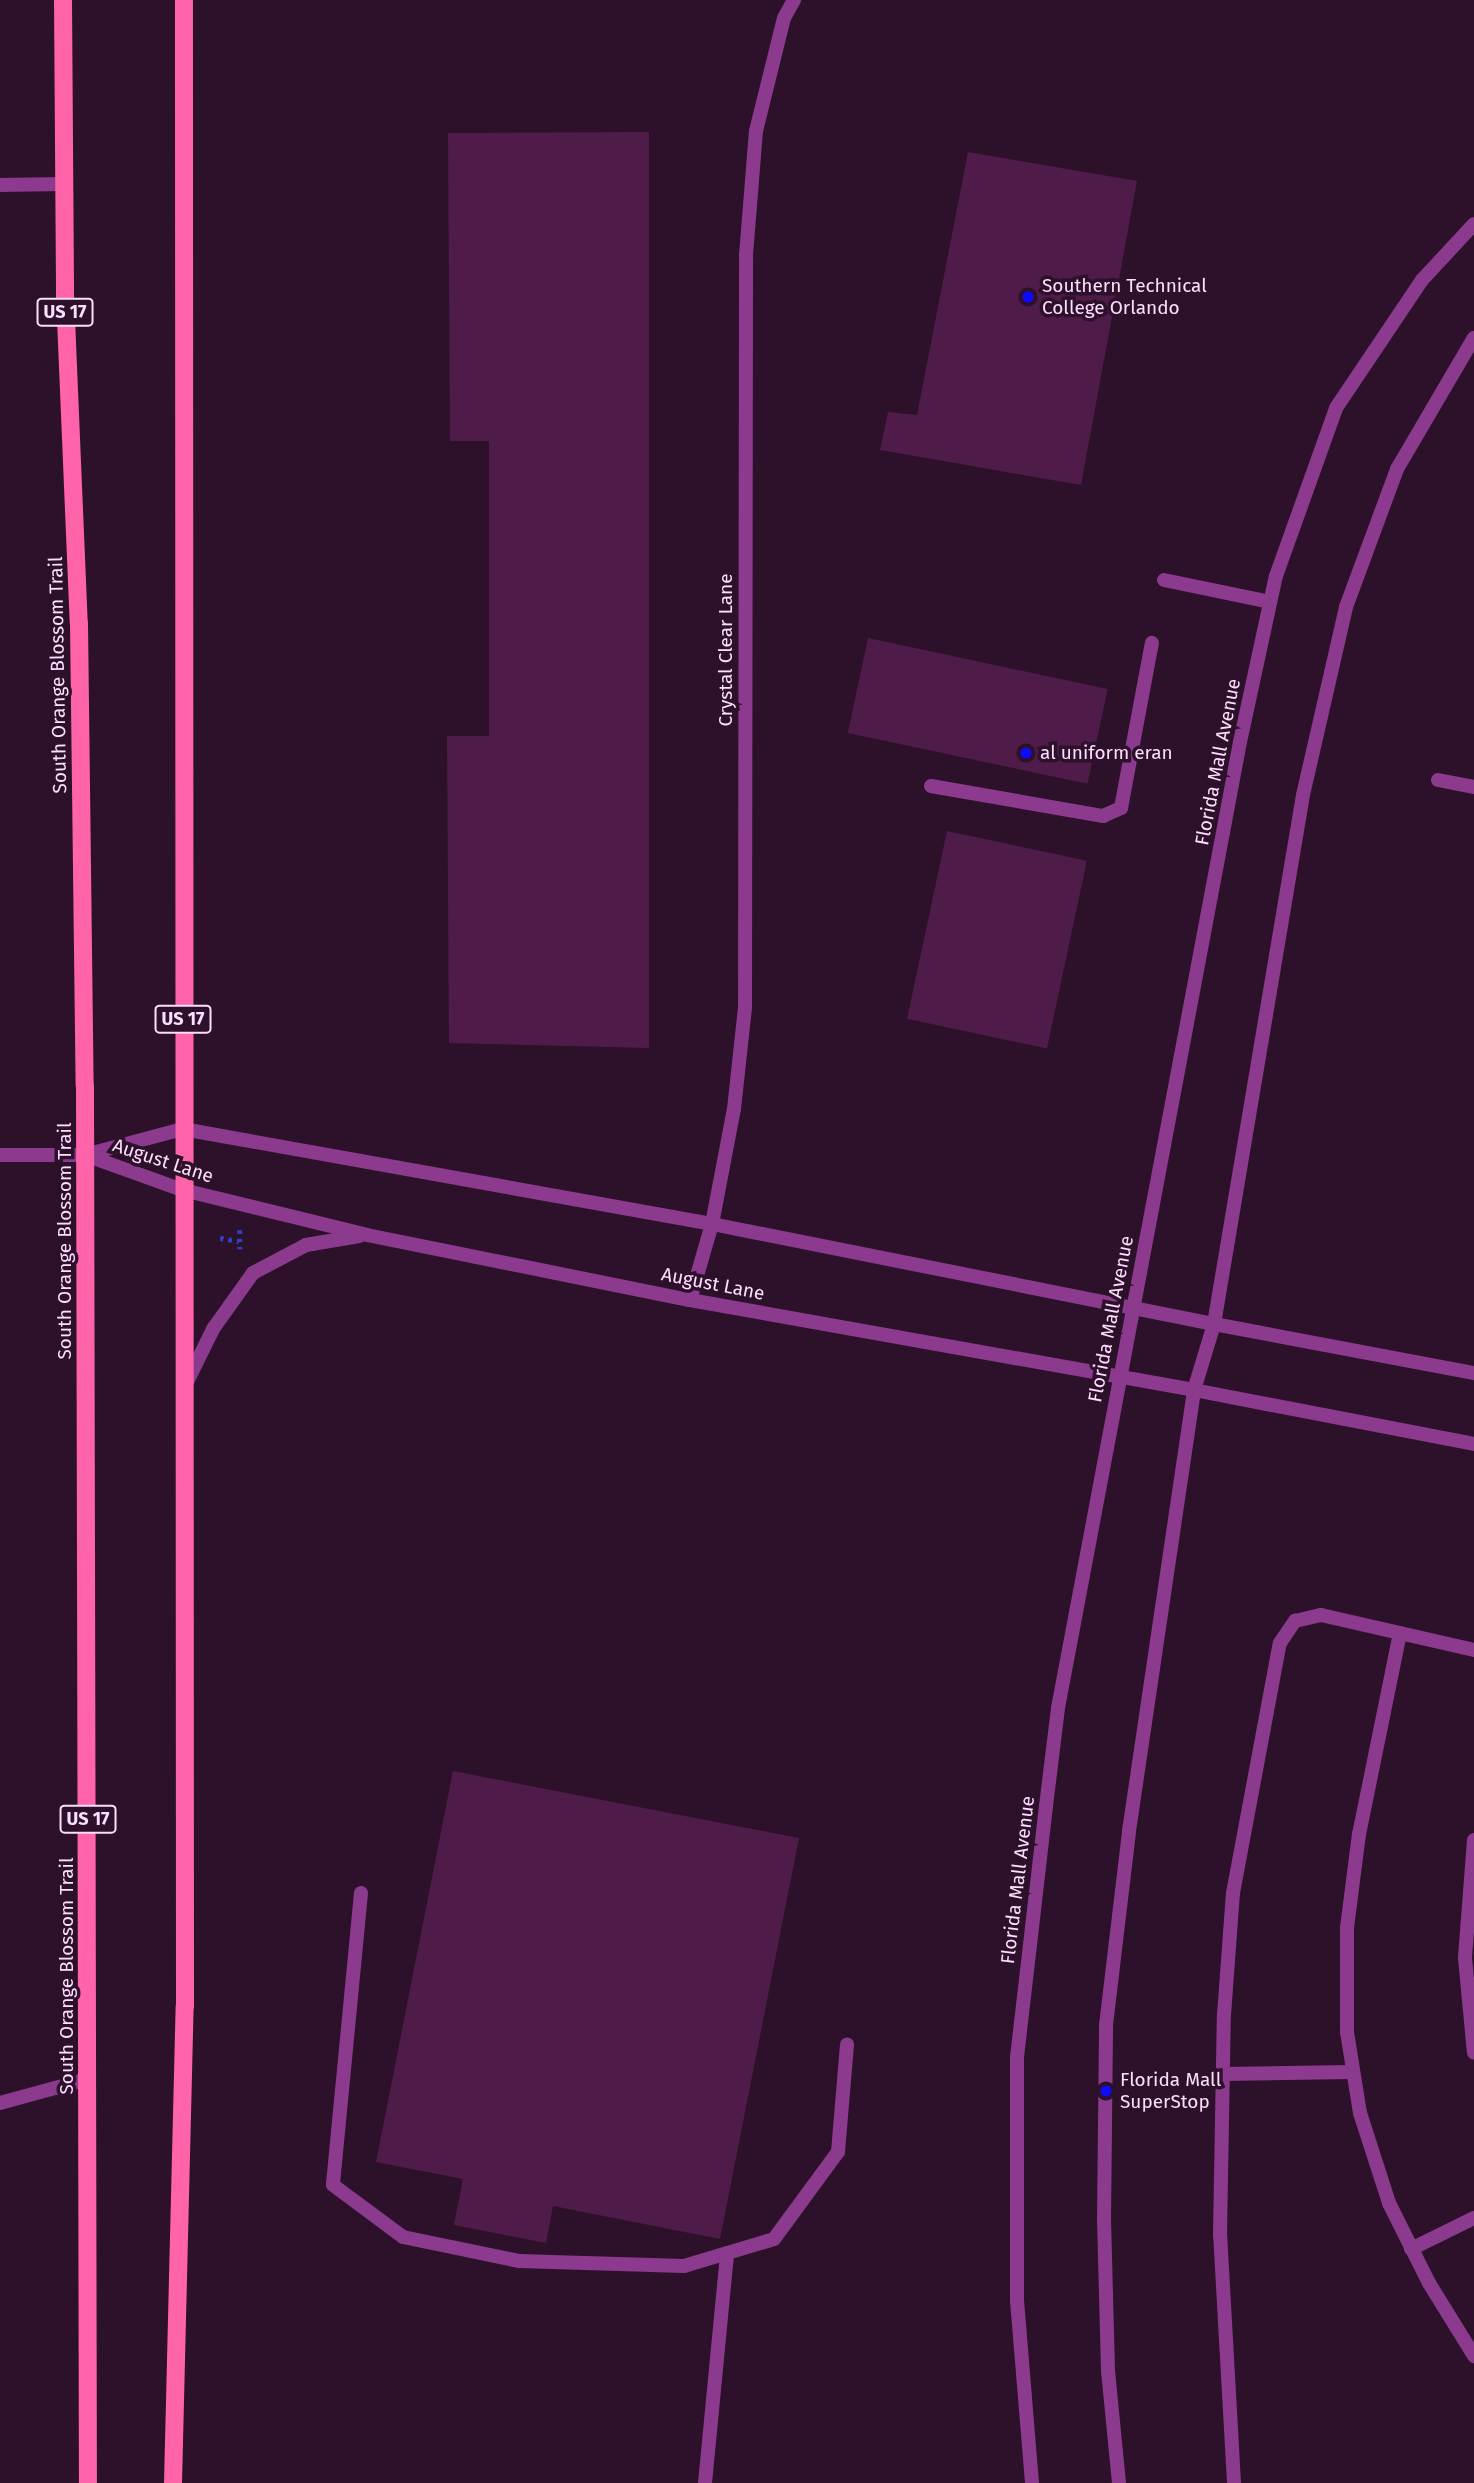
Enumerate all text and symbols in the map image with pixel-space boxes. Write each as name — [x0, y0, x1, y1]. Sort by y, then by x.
place label: Southern Technical College Orlando — [1042, 275, 1207, 319]
marker: Southern Technical College Orlando — [1020, 289, 1036, 305]
road number: US 17 — [35, 298, 95, 326]
street label: South Orange Blossom Trail — [45, 556, 71, 794]
street label: Crystal Clear Lane — [715, 573, 737, 727]
street label: Florida Mall Avenue — [1191, 677, 1245, 847]
place label: al uniform eran — [1040, 742, 1173, 764]
marker: al uniform eran — [1018, 745, 1034, 761]
road number: US 17 — [153, 1004, 213, 1034]
street label: South Orange Blossom Trail — [54, 1122, 76, 1360]
street label: August Lane — [110, 1134, 216, 1188]
street label: Florida Mall Avenue — [1084, 1234, 1138, 1404]
street label: August Lane — [660, 1263, 766, 1305]
street label: Florida Mall Avenue — [996, 1795, 1040, 1965]
road number: US 17 — [58, 1804, 118, 1833]
street label: South Orange Blossom Trail — [56, 1857, 78, 2095]
place label: Florida Mall SuperStop — [1120, 2069, 1221, 2113]
marker: Florida Mall SuperStop — [1098, 2083, 1114, 2099]

